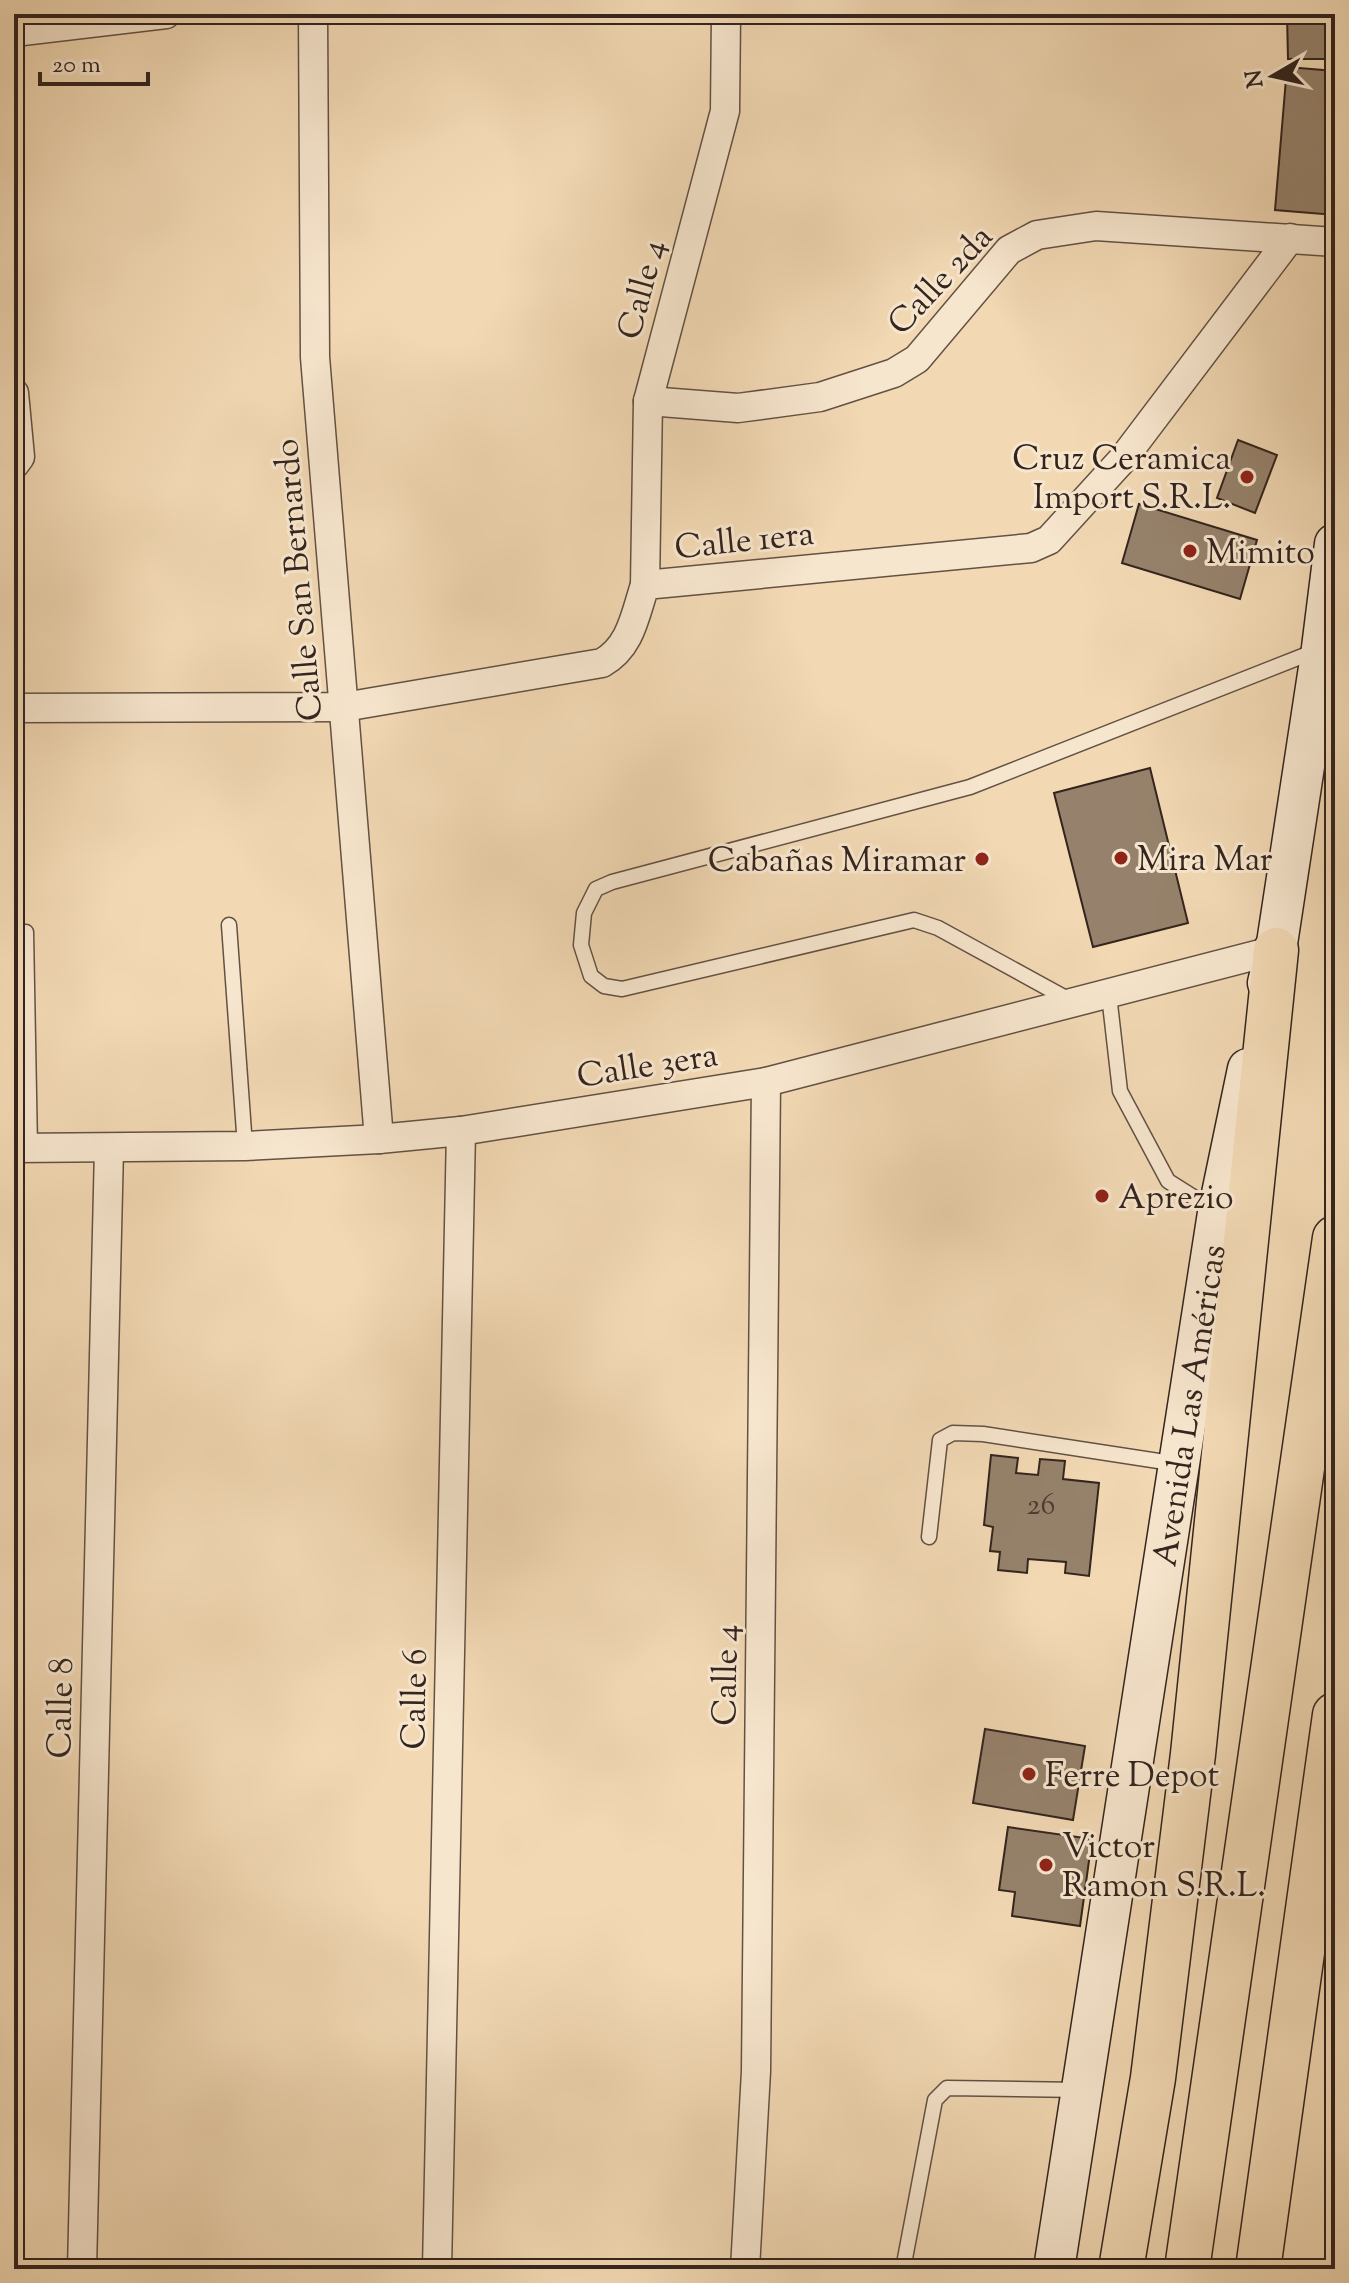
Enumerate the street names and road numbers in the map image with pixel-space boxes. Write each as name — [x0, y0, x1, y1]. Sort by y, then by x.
street label: Calle 2da — [878, 215, 1006, 348]
street label: Calle 4 — [607, 235, 680, 345]
street label: Calle San Bernardo — [264, 437, 337, 723]
street label: Calle 1era — [672, 511, 816, 574]
street label: Calle 3era — [574, 1032, 722, 1103]
street label: Avenida Las Américas — [1142, 1242, 1241, 1570]
street label: Calle 4 — [702, 1624, 753, 1726]
street label: Calle 6 — [391, 1648, 442, 1750]
street label: Calle 8 — [37, 1657, 88, 1759]

